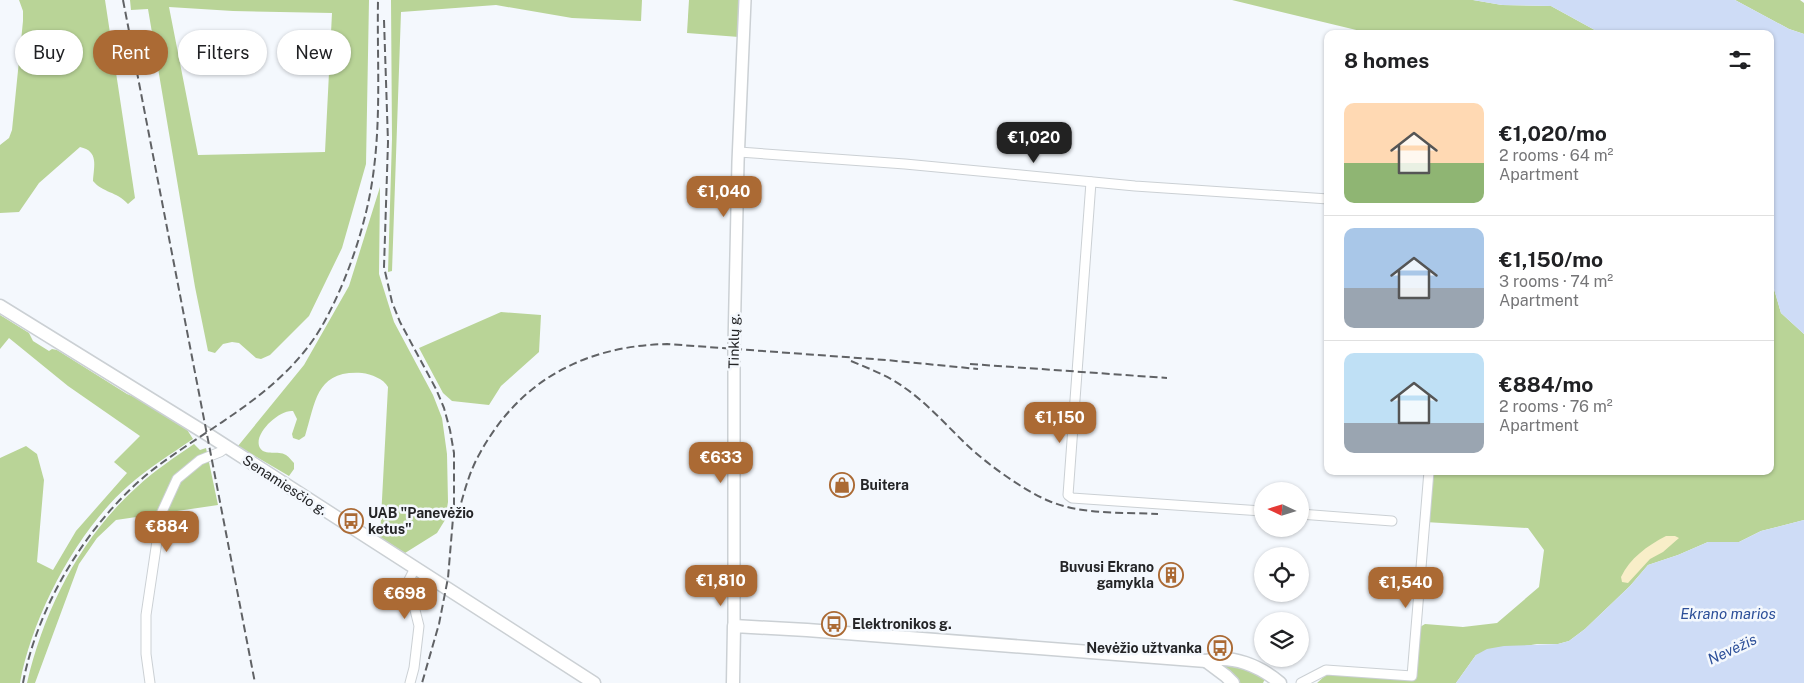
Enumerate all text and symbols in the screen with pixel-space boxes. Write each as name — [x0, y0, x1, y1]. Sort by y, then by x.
chip: Buy — [15, 30, 83, 75]
chip: Rent — [93, 30, 168, 75]
chip: Filters — [178, 30, 267, 75]
chip: New — [277, 30, 351, 75]
icon: filters — [1726, 46, 1754, 74]
text: 8 homes — [1344, 48, 1429, 73]
pin: €1,020 — [993, 121, 1075, 164]
text: €1,020/mo — [1499, 121, 1607, 146]
icon: home — [1384, 123, 1444, 183]
text: €1,020 — [1008, 128, 1060, 147]
text: 2 rooms · 64 m² — [1499, 146, 1613, 165]
text: Apartment — [1499, 165, 1579, 184]
pin: €1,040 — [683, 176, 765, 218]
text: €1,040 — [698, 182, 750, 201]
text: €1,150/mo — [1499, 247, 1603, 272]
icon: home — [1384, 248, 1444, 308]
text: 3 rooms · 74 m² — [1499, 272, 1613, 291]
text: Apartment — [1499, 291, 1579, 310]
street label: Tinklų g. — [726, 313, 742, 369]
text: €884/mo — [1499, 372, 1593, 397]
icon: home — [1384, 373, 1444, 433]
text: 2 rooms · 76 m² — [1499, 397, 1613, 416]
pin: €1,150 — [1019, 402, 1101, 444]
text: €1,150 — [1035, 408, 1085, 427]
text: Apartment — [1499, 416, 1579, 435]
pin: €633 — [691, 442, 751, 484]
text: €633 — [700, 448, 742, 467]
street label: Senamiesčio g. — [240, 452, 330, 518]
shop icon: Buitera — [829, 472, 855, 498]
place label: Buitera — [860, 477, 909, 493]
north arrow — [1254, 482, 1309, 538]
map controls — [1254, 482, 1309, 667]
place label: UAB "Panevėžio ketus" — [368, 505, 474, 537]
bus stop icon: UAB "Panevėžio ketus" — [338, 508, 364, 534]
pin: €884 — [137, 510, 197, 553]
text: €884 — [146, 517, 188, 536]
button: locate — [1254, 547, 1309, 602]
place label: Buvusi Ekrano gamykla — [1059, 559, 1154, 591]
building icon: Buvusi Ekrano gamykla — [1158, 562, 1184, 588]
pin: €1,810 — [680, 564, 762, 607]
pin: €1,540 — [1365, 566, 1447, 609]
text: €1,810 — [696, 571, 746, 590]
text: €1,540 — [1379, 573, 1433, 592]
pin: €698 — [375, 578, 435, 620]
text: €698 — [384, 584, 426, 603]
water label: Ekrano marios — [1680, 605, 1776, 622]
bus stop icon: Elektronikos g. — [821, 611, 847, 637]
button: layers — [1254, 612, 1309, 667]
place label: Elektronikos g. — [852, 616, 952, 632]
water label: Nevėžis — [1705, 630, 1759, 668]
bus stop icon: Nevėžio užtvanka — [1207, 635, 1233, 661]
place label: Nevėžio užtvanka — [1086, 640, 1202, 656]

